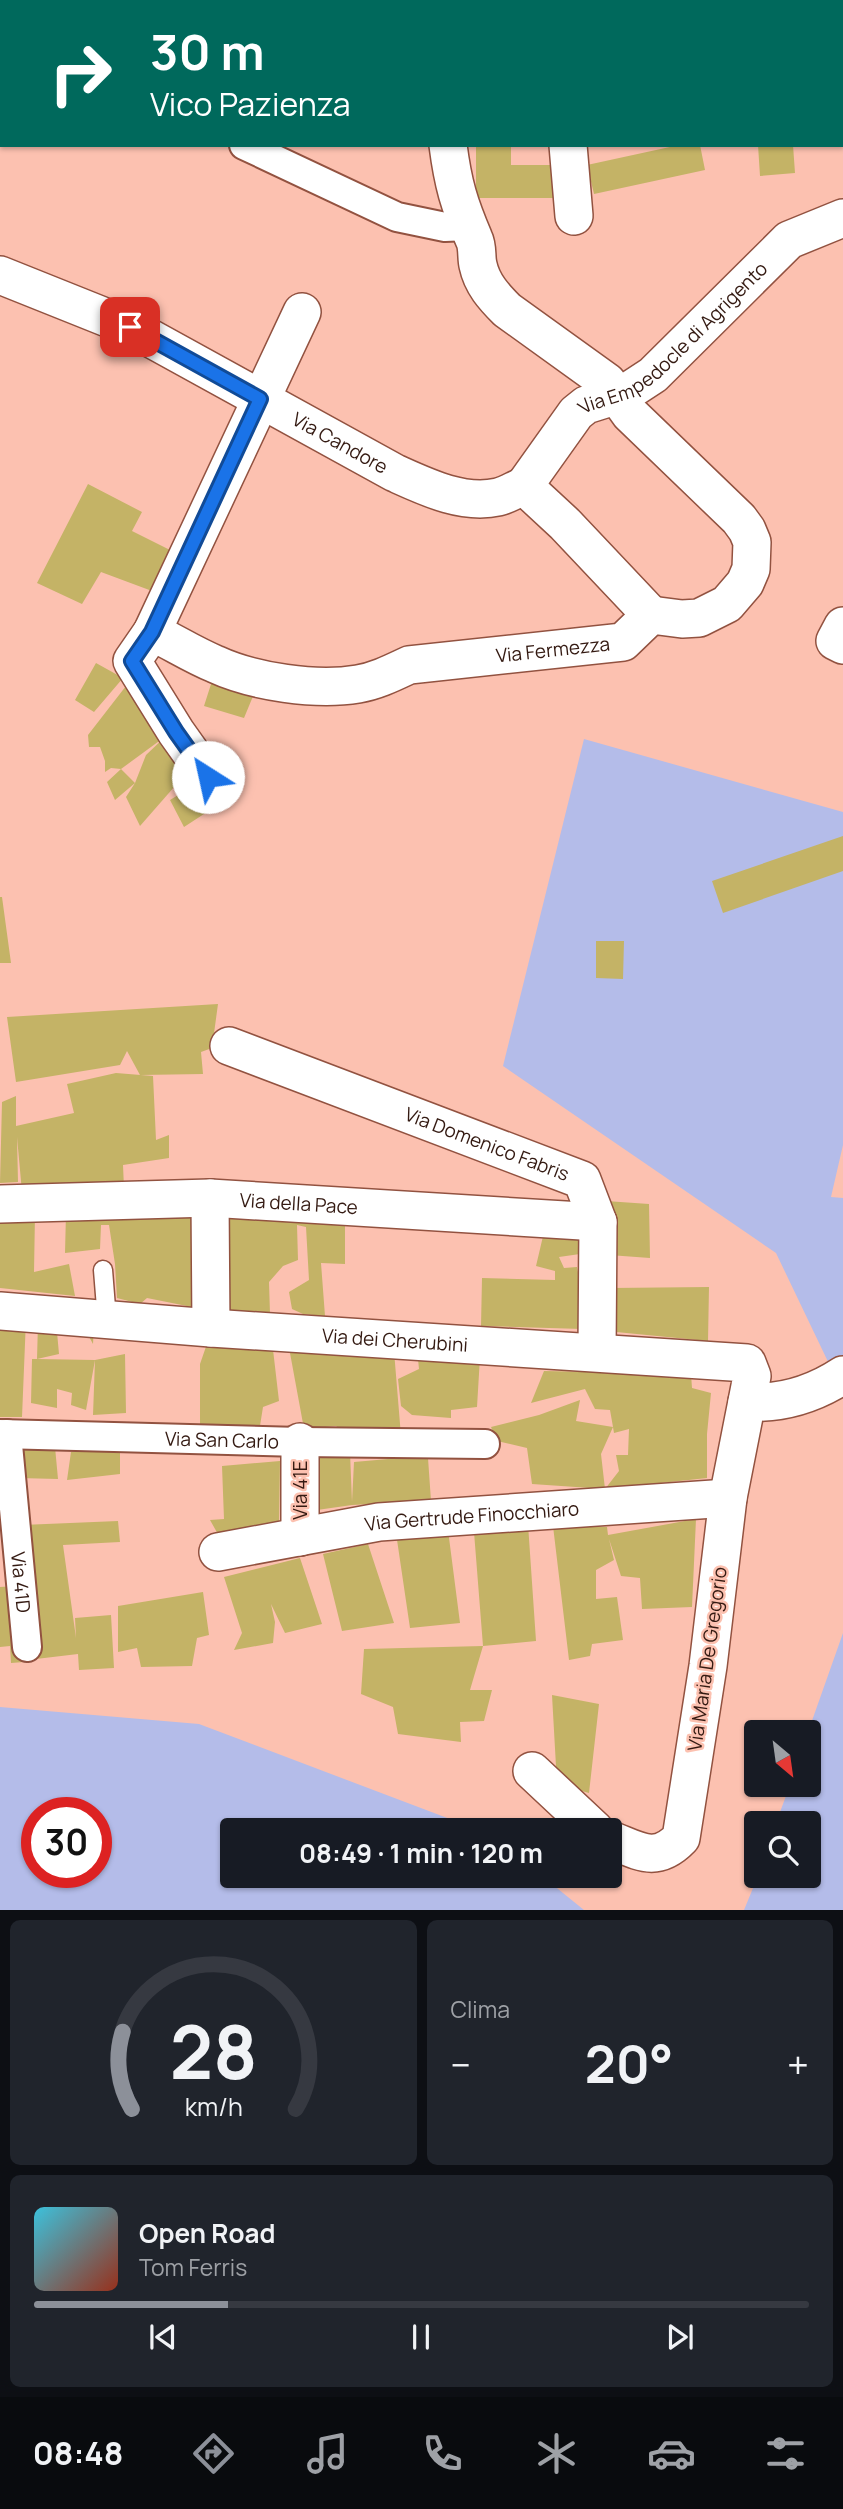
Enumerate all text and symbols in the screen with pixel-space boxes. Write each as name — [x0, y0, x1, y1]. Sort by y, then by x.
text: 30 m — [150, 18, 265, 85]
icon: right — [35, 28, 126, 119]
text: Vico Pazienza — [150, 82, 350, 126]
street label: Via Empedocle di Agrigento — [572, 256, 773, 420]
pin — [100, 297, 160, 357]
icon: arrive — [111, 308, 149, 346]
street label: Via Candore — [288, 406, 393, 480]
street label: Via Fermezza — [495, 631, 611, 669]
position arrow — [171, 740, 245, 814]
street label: Via Domenico Fabris — [401, 1101, 573, 1187]
street label: Via della Pace — [239, 1187, 359, 1220]
street label: Via dei Cherubini — [321, 1322, 469, 1358]
street label: Via San Carlo — [165, 1425, 279, 1454]
street label: Via 41E — [287, 1460, 313, 1520]
street label: Via Gertrude Finocchiaro — [363, 1495, 580, 1537]
street label: Via 41D — [5, 1551, 37, 1614]
street label: Via Maria De Gregorio — [681, 1565, 733, 1753]
north arrow — [744, 1720, 821, 1797]
map controls — [744, 1720, 821, 1888]
speed limit sign: 30 — [21, 1797, 112, 1888]
button: search — [744, 1811, 821, 1888]
text: 08:49 · 1 min · 120 m — [299, 1835, 543, 1871]
text: Clima — [451, 1993, 510, 2025]
text: 28 — [169, 2001, 257, 2101]
text: 20° — [585, 2028, 673, 2099]
text: − — [451, 2038, 471, 2090]
text: + — [787, 2038, 809, 2090]
text: km/h — [184, 2088, 242, 2123]
text: Open Road — [139, 2215, 275, 2251]
text: Tom Ferris — [139, 2251, 247, 2283]
icon: previous — [144, 2318, 182, 2356]
icon: pause — [402, 2318, 440, 2356]
icon: next — [661, 2318, 699, 2356]
icon: directions — [189, 2429, 238, 2478]
icon: music — [303, 2429, 352, 2478]
icon: phone — [418, 2429, 467, 2478]
icon: climate — [532, 2429, 581, 2478]
icon: car — [647, 2429, 696, 2478]
icon: filters — [761, 2429, 810, 2478]
text: 08:48 — [33, 2431, 123, 2475]

